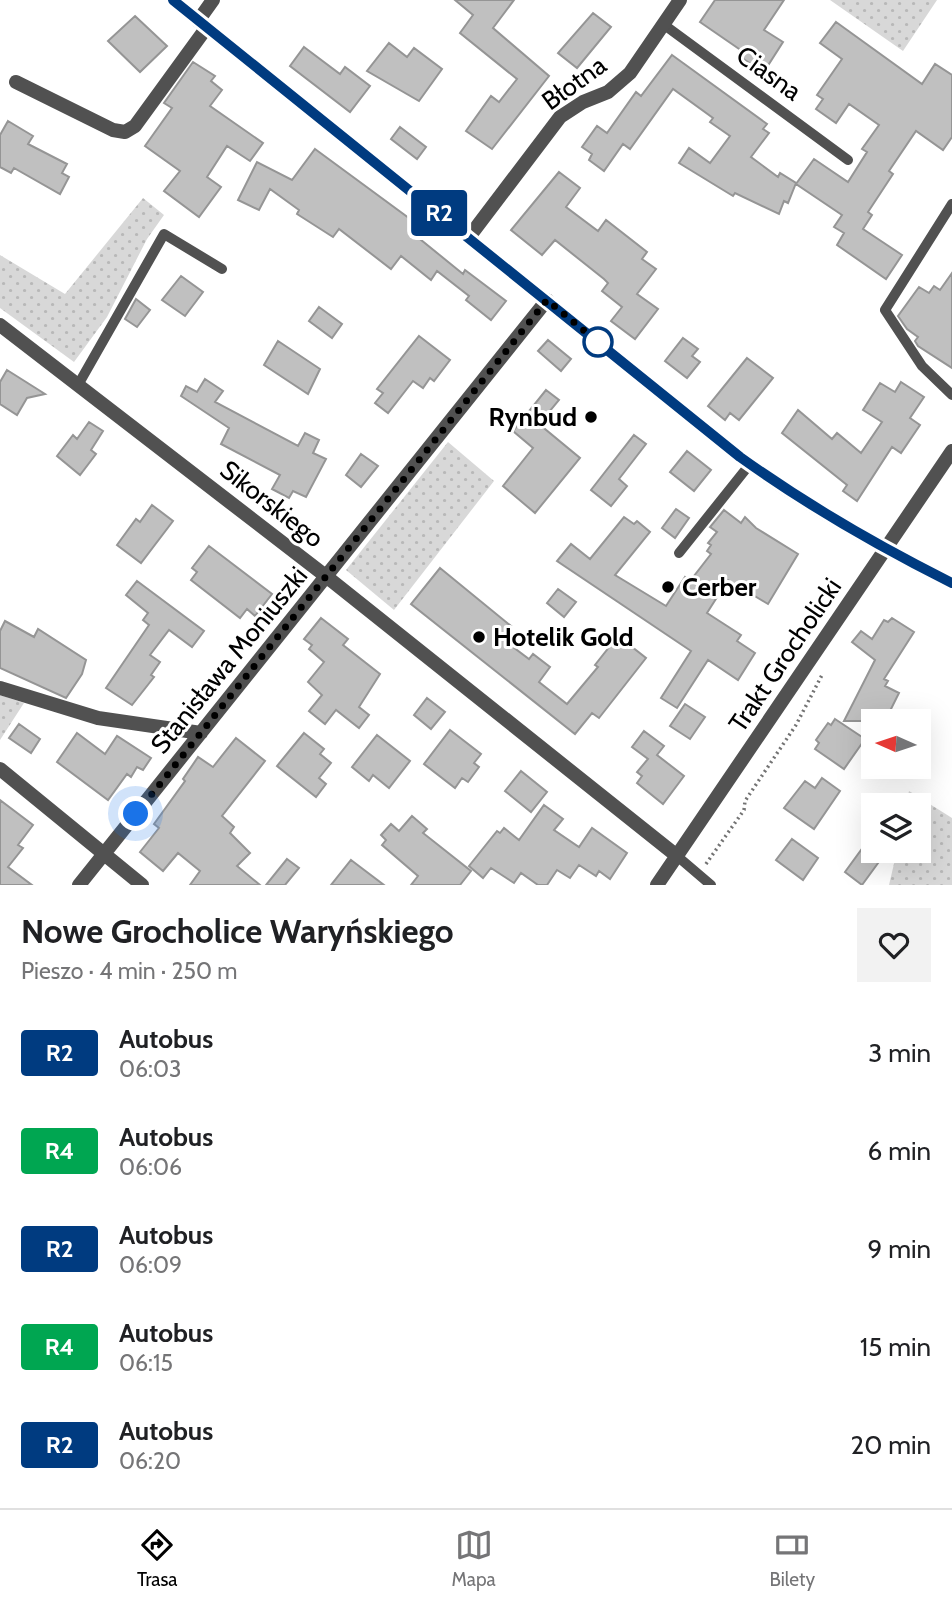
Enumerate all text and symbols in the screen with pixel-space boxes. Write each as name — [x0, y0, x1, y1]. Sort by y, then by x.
street label: Ciasna — [730, 39, 808, 108]
street label: Błotna — [536, 49, 613, 117]
line badge: R2 — [408, 190, 471, 236]
text: R2 — [425, 198, 453, 227]
unlabelled marker — [583, 327, 613, 357]
place label: Rynbud — [489, 401, 577, 433]
marker: Rynbud — [583, 409, 599, 425]
street label: Sikorskiego — [214, 454, 330, 554]
street label: Stanisława Moniuszki — [144, 560, 314, 760]
place label: Cerber — [682, 571, 757, 603]
street label: Trakt Grocholicki — [722, 572, 848, 738]
marker: Cerber — [660, 579, 676, 595]
place label: Hotelik Gold — [493, 621, 634, 653]
marker: Hotelik Gold — [471, 629, 487, 645]
north arrow — [861, 709, 931, 779]
map controls — [861, 709, 931, 863]
button: layers — [861, 793, 931, 863]
your location — [118, 796, 153, 831]
button: heart — [857, 908, 931, 982]
text: Nowe Grocholice Waryńskiego — [21, 911, 454, 951]
text: Pieszo · 4 min · 250 m — [21, 957, 237, 985]
text: Autobus — [119, 1023, 213, 1055]
text: 3 min — [868, 1037, 931, 1069]
text: R2 — [46, 1038, 73, 1067]
text: 06:03 — [119, 1055, 181, 1083]
text: Autobus — [119, 1121, 213, 1153]
text: 6 min — [868, 1135, 931, 1167]
text: R4 — [45, 1136, 74, 1165]
text: 06:06 — [119, 1153, 182, 1181]
text: Autobus — [119, 1219, 213, 1251]
text: 9 min — [868, 1233, 931, 1265]
text: R2 — [46, 1234, 73, 1263]
text: 06:09 — [119, 1251, 182, 1279]
text: Autobus — [119, 1317, 213, 1349]
text: 15 min — [860, 1331, 931, 1363]
text: R4 — [45, 1332, 74, 1361]
text: 06:15 — [119, 1349, 173, 1377]
text: Autobus — [119, 1415, 213, 1447]
text: 20 min — [851, 1429, 931, 1461]
text: R2 — [46, 1430, 73, 1459]
text: 06:20 — [119, 1447, 181, 1475]
tab: Trasa — [137, 1526, 177, 1591]
tab: Mapa — [451, 1526, 496, 1591]
tab: Bilety — [770, 1526, 815, 1591]

